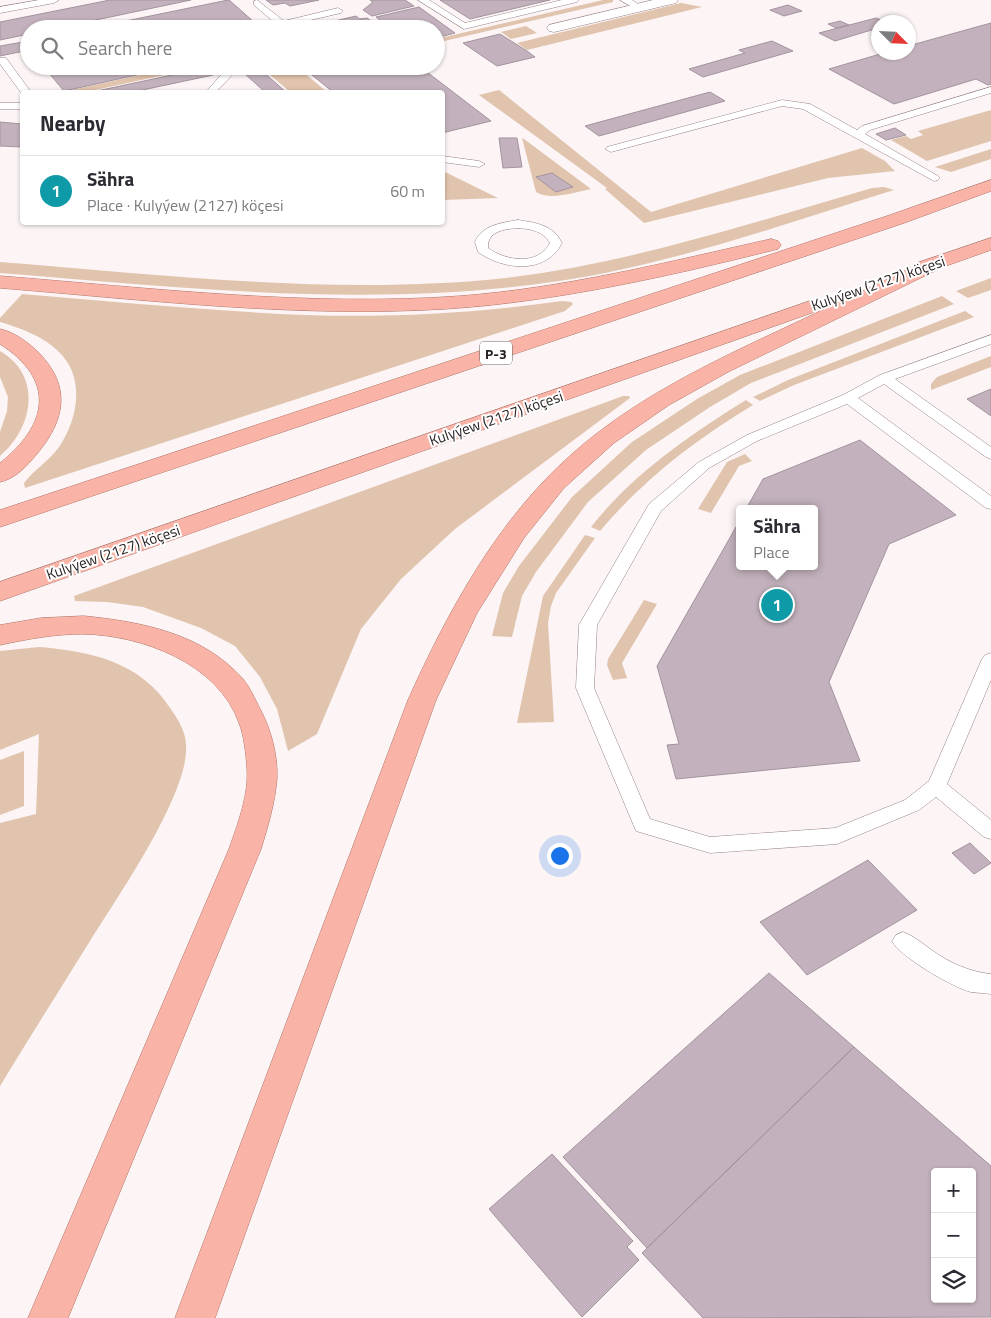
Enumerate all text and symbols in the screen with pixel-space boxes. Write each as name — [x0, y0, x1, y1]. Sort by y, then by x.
north arrow — [871, 15, 916, 60]
search box — [20, 20, 445, 75]
text: Search here — [78, 33, 172, 62]
icon: search — [38, 34, 66, 62]
text: Nearby — [40, 107, 105, 139]
text: Sähra — [87, 164, 134, 193]
text: 1 — [52, 179, 60, 203]
text: 60 m — [390, 179, 425, 203]
text: Place · Kulyýew (2127) köçesi — [87, 193, 283, 217]
street label: Kulyýew (2127) köçesi — [808, 249, 948, 317]
road number: P-3 — [480, 342, 512, 364]
street label: Kulyýew (2127) köçesi — [426, 384, 566, 452]
popup — [736, 505, 818, 570]
text: Sähra — [753, 511, 801, 540]
street label: Kulyýew (2127) köçesi — [43, 518, 183, 586]
text: Place — [753, 540, 790, 564]
pin: 1 — [761, 586, 793, 624]
your location — [547, 843, 573, 869]
map controls — [931, 1168, 976, 1303]
button: + — [931, 1168, 976, 1213]
button: − — [931, 1213, 976, 1258]
button: layers — [931, 1258, 976, 1303]

